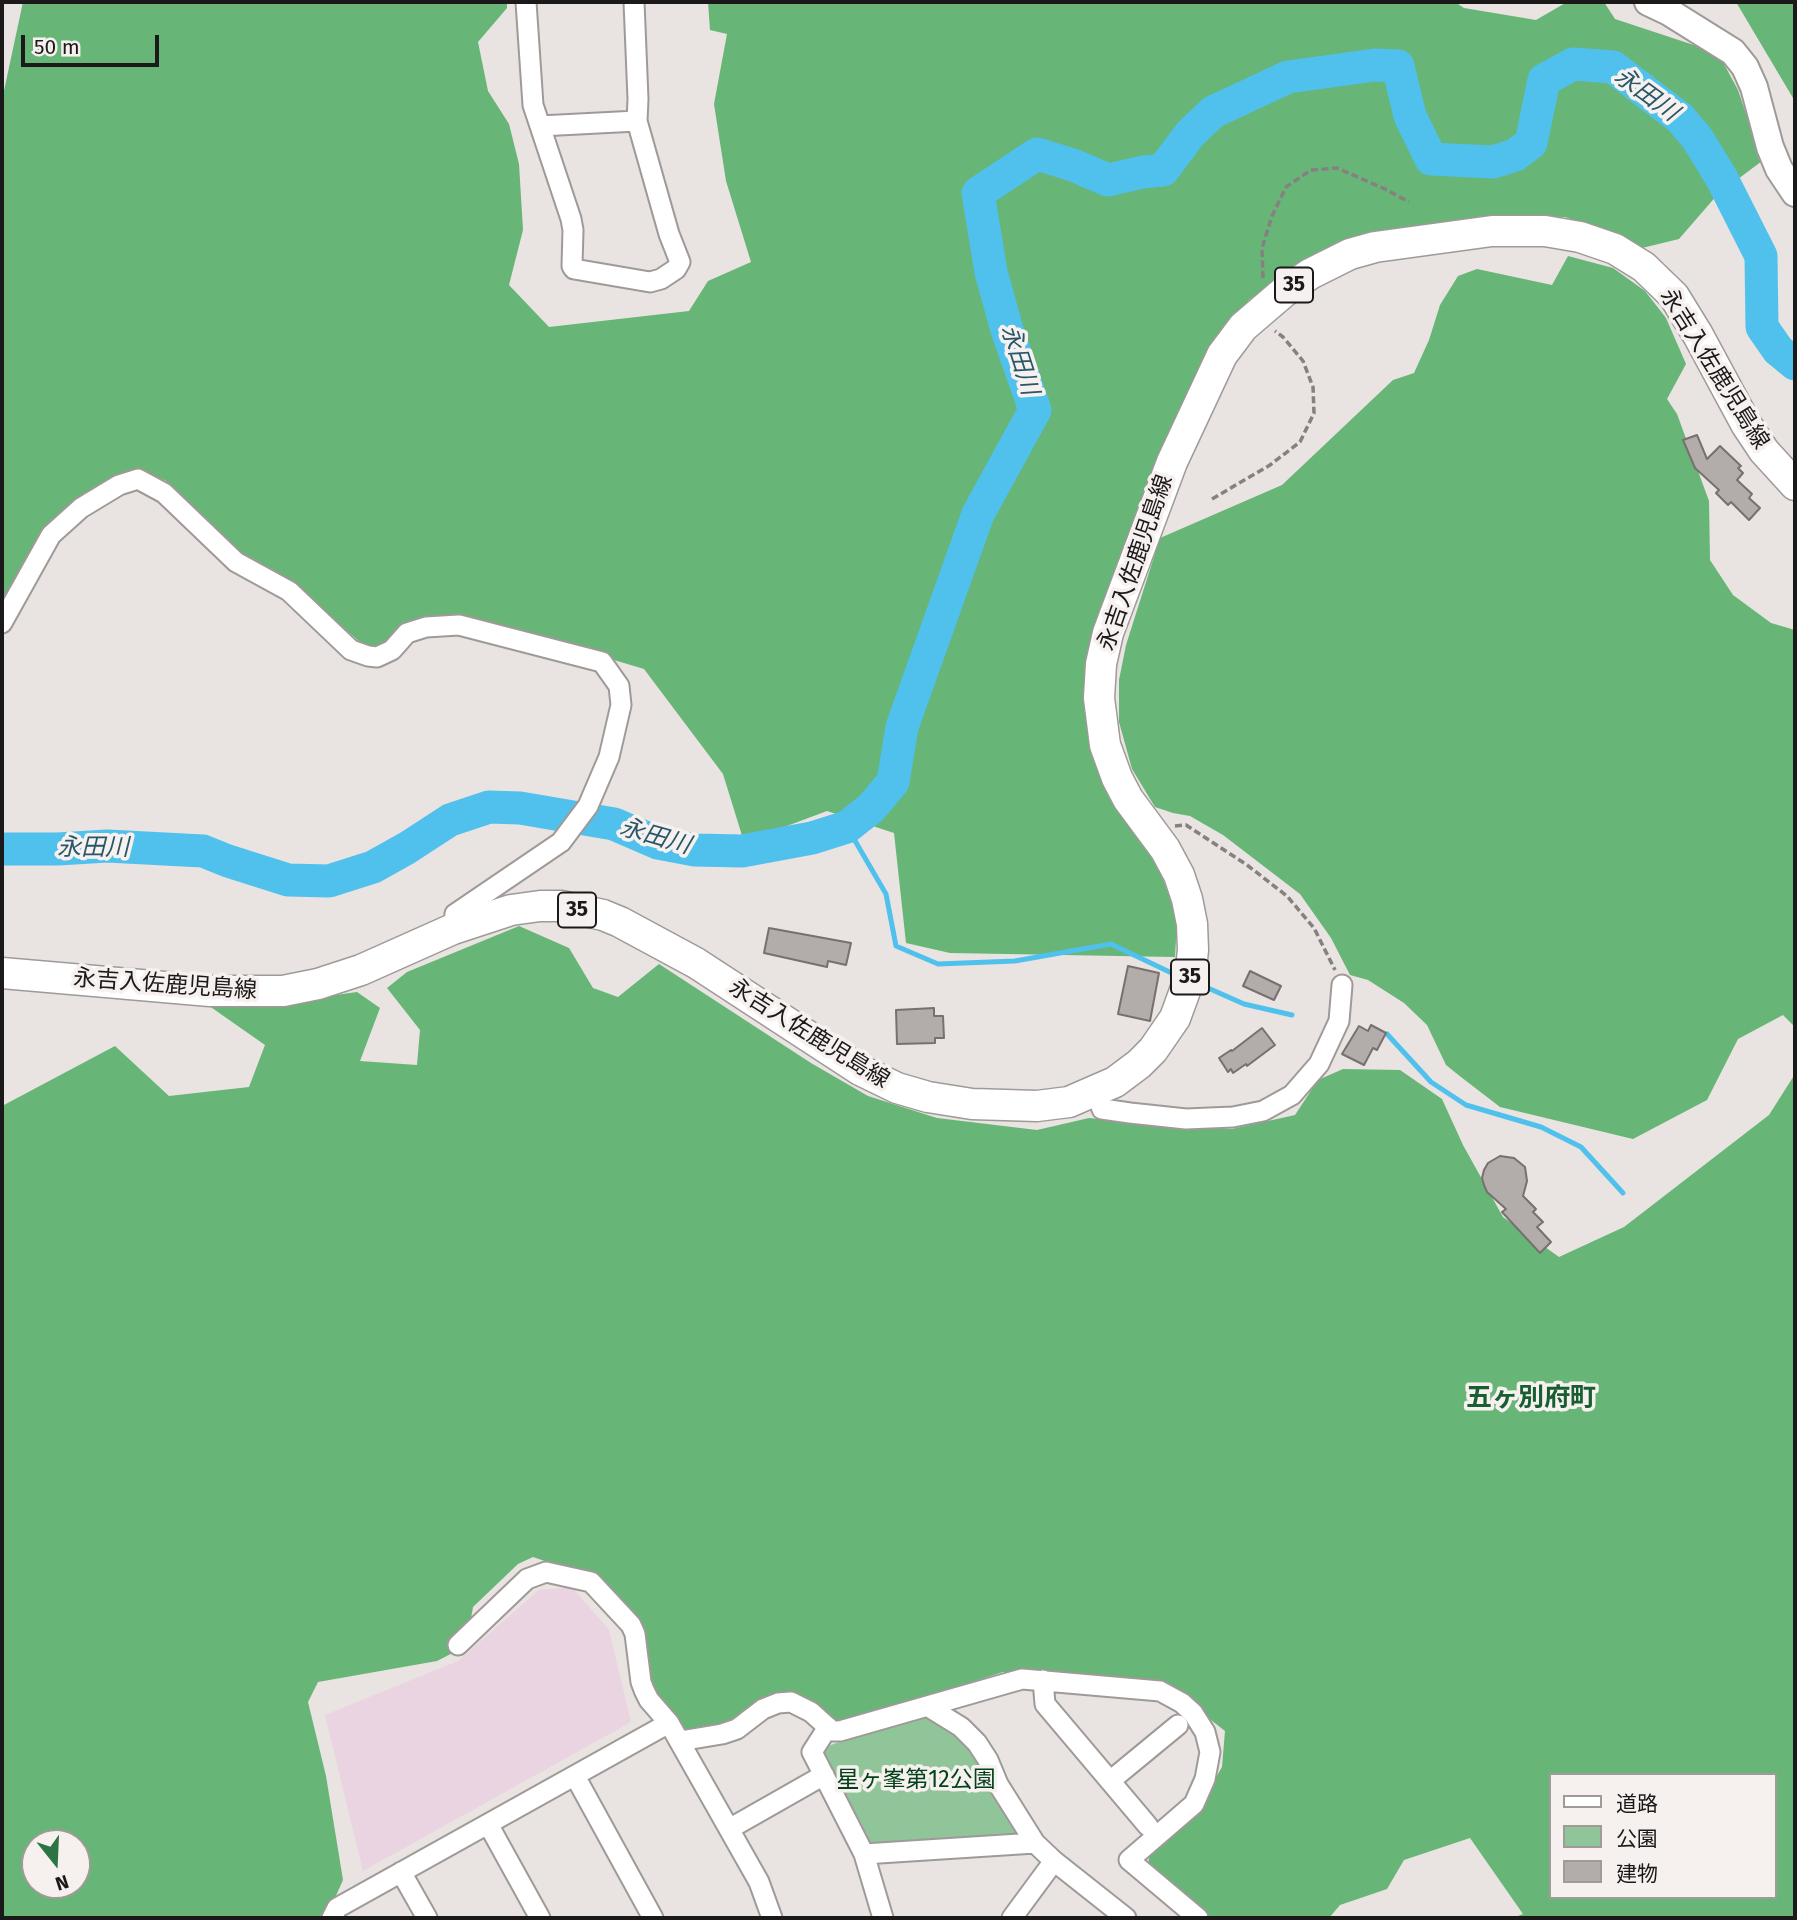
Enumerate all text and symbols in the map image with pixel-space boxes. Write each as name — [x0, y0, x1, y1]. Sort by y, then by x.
scale bar — [24, 21, 163, 65]
text: 50 m — [34, 34, 80, 60]
water label: 永田川 — [1608, 62, 1684, 128]
road number: 35 — [1275, 268, 1313, 302]
street label: 永吉入佐鹿児島線 — [1654, 284, 1774, 454]
water label: 永田川 — [994, 321, 1044, 399]
street label: 永吉入佐鹿児島線 — [1093, 472, 1179, 654]
water label: 永田川 — [616, 813, 694, 861]
water label: 永田川 — [57, 834, 129, 862]
road number: 35 — [558, 892, 596, 928]
road number: 35 — [1171, 960, 1209, 995]
street label: 永吉入佐鹿児島線 — [72, 965, 258, 1005]
street label: 永吉入佐鹿児島線 — [724, 974, 894, 1094]
district label: 五ヶ別府町 — [1466, 1383, 1596, 1415]
park label: 星ヶ峯第12公園 — [836, 1767, 996, 1795]
legend — [1548, 1773, 1776, 1899]
text: 道路 — [1616, 1791, 1658, 1817]
text: 公園 — [1616, 1826, 1658, 1852]
north arrow — [21, 1829, 91, 1899]
text: 建物 — [1616, 1861, 1658, 1887]
text: N — [52, 1870, 72, 1895]

